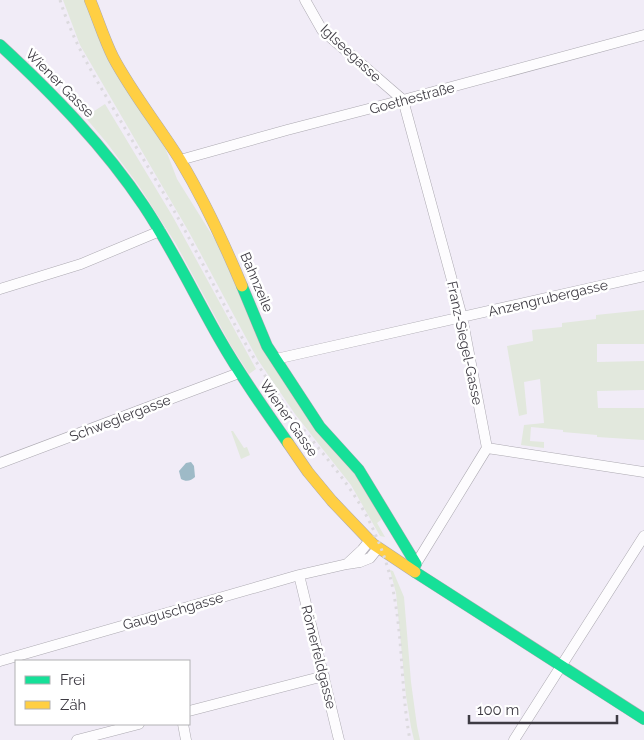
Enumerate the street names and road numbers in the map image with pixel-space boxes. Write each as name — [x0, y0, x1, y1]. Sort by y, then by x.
street label: Iglseegasse — [317, 21, 385, 85]
street label: Wiener Gasse — [23, 46, 97, 120]
street label: Goethestraße — [368, 79, 456, 117]
street label: Bahnzeile — [237, 250, 277, 314]
street label: Anzengrubergasse — [487, 276, 609, 320]
street label: Franz-Siegel-Gasse — [444, 279, 486, 407]
street label: Wiener Gasse — [257, 377, 321, 459]
street label: Schweglergasse — [67, 391, 173, 445]
street label: Gauguschgasse — [121, 589, 225, 633]
street label: Römerfeldgasse — [298, 603, 340, 711]

